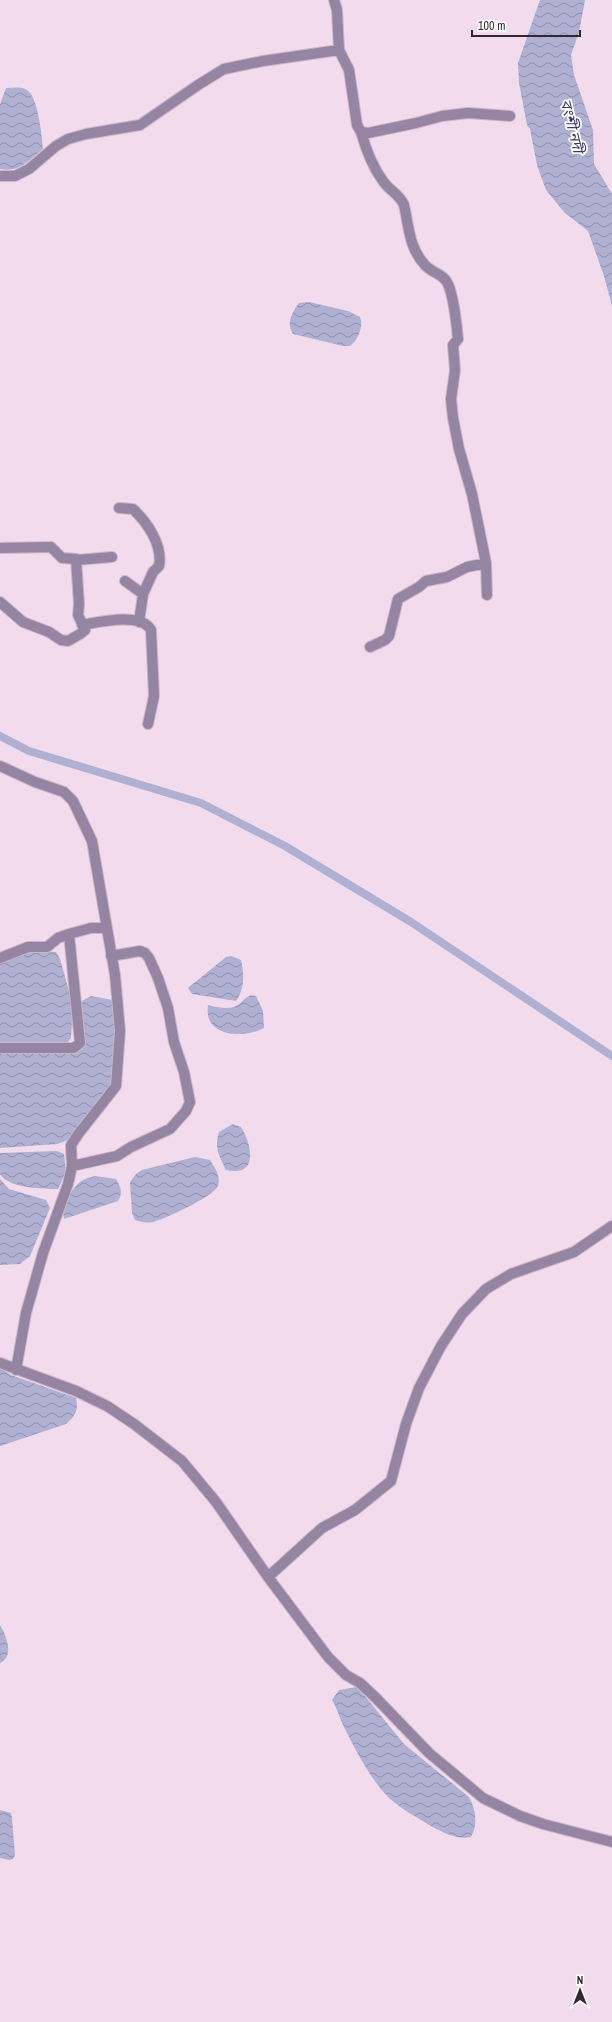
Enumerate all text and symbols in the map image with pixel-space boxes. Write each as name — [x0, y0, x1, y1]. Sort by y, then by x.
scale bar — [472, 12, 580, 38]
text: 100 m — [478, 18, 505, 34]
water label: বংশী নদী — [556, 97, 590, 158]
north arrow — [560, 1970, 600, 2010]
text: N — [577, 1973, 583, 1987]

